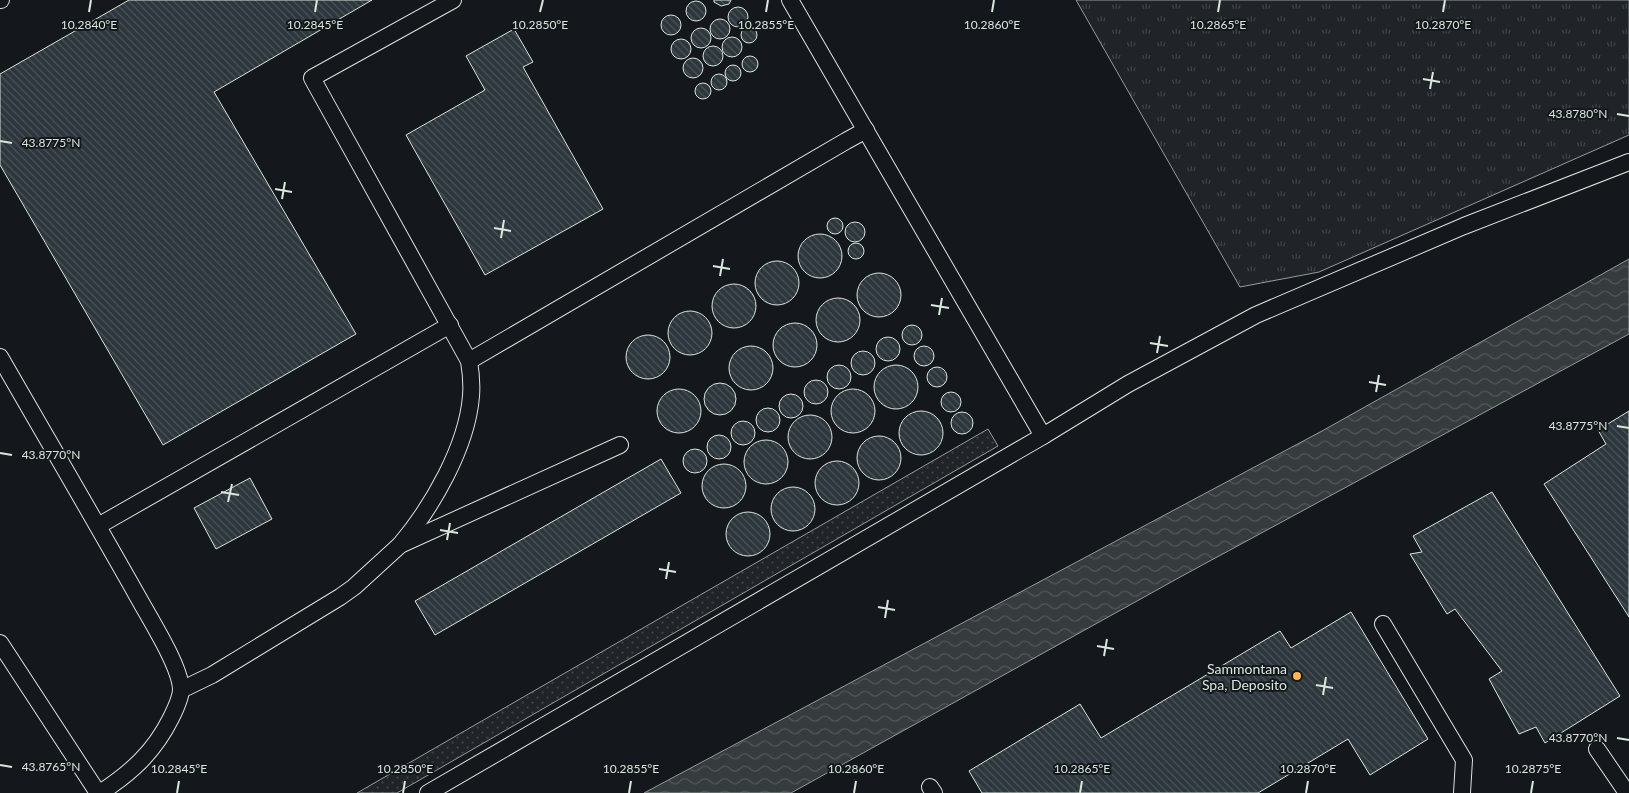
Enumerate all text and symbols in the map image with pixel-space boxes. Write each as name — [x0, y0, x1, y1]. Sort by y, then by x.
text: 10.2840°E — [61, 17, 117, 32]
text: 10.2845°E — [287, 17, 343, 32]
text: 10.2850°E — [512, 17, 568, 32]
text: 10.2855°E — [738, 17, 794, 32]
text: 10.2860°E — [964, 17, 1020, 32]
text: 10.2865°E — [1190, 17, 1246, 32]
text: 10.2870°E — [1415, 17, 1471, 32]
text: 43.8780°N — [1549, 106, 1607, 121]
text: 43.8775°N — [22, 135, 80, 150]
text: 43.8775°N — [1549, 418, 1607, 433]
text: 43.8770°N — [22, 447, 80, 462]
place label: Sammontana Spa, Deposito — [1202, 660, 1287, 693]
marker: Sammontana Spa, Deposito — [1291, 670, 1303, 682]
text: 43.8770°N — [1549, 730, 1607, 745]
text: 43.8765°N — [22, 759, 80, 774]
text: 10.2845°E — [151, 761, 207, 776]
text: 10.2850°E — [377, 761, 433, 776]
text: 10.2855°E — [603, 761, 659, 776]
text: 10.2860°E — [828, 761, 884, 776]
text: 10.2865°E — [1054, 761, 1110, 776]
text: 10.2870°E — [1280, 761, 1336, 776]
text: 10.2875°E — [1505, 761, 1561, 776]

